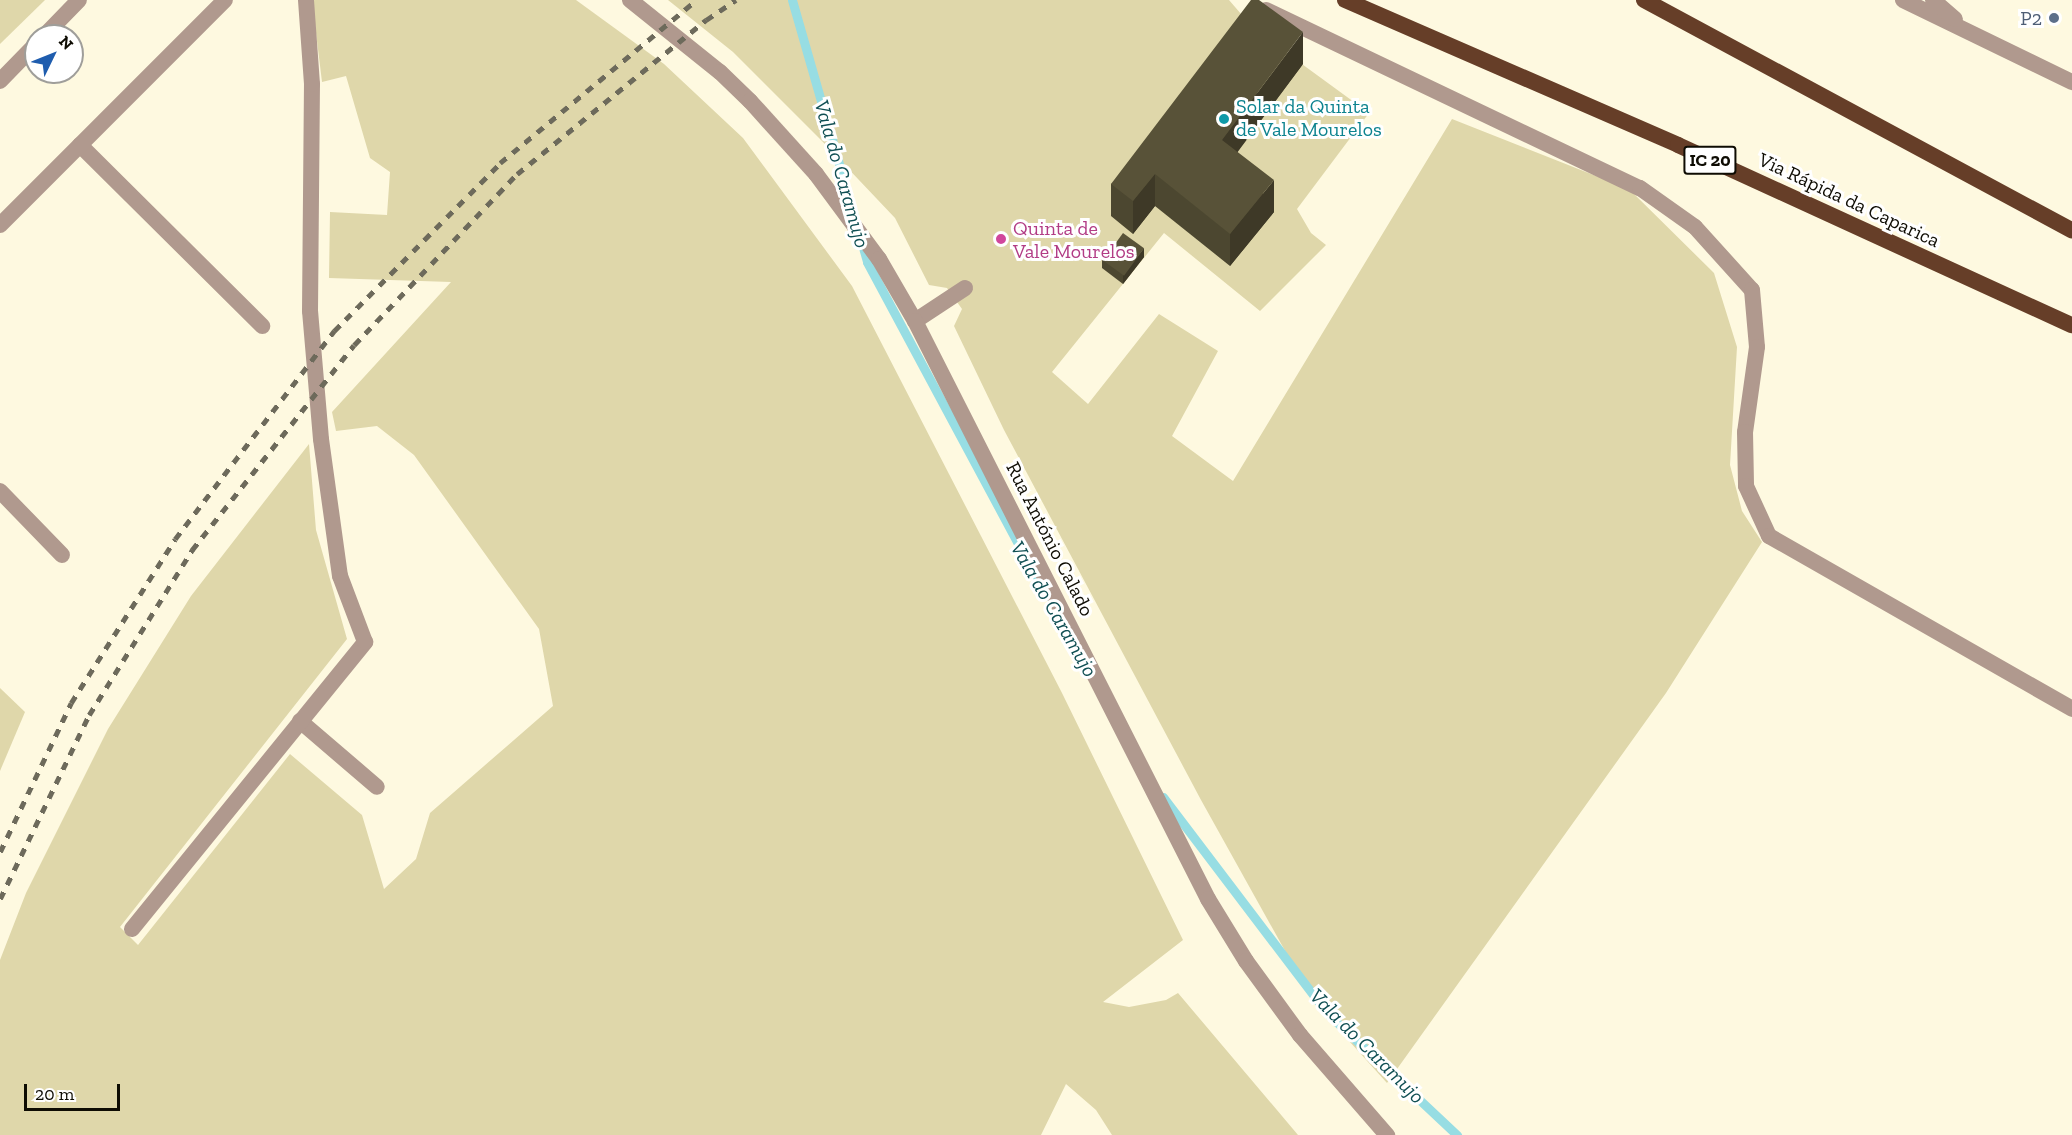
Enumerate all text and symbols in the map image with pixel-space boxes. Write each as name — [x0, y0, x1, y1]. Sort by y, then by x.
place label: P2 — [2020, 6, 2042, 30]
marker: P2 — [2047, 11, 2061, 25]
north arrow — [24, 24, 84, 84]
text: N — [55, 32, 77, 54]
place label: Solar da Quinta de Vale Mourelos — [1236, 95, 1382, 142]
water label: Vala do Caramujo — [809, 97, 875, 251]
marker: Solar da Quinta de Vale Mourelos — [1217, 112, 1231, 126]
road number: IC 20 — [1683, 145, 1737, 175]
street label: Via Rápida da Caparica — [1754, 147, 1944, 253]
place label: Quinta de Vale Mourelos — [1013, 216, 1134, 263]
marker: Quinta de Vale Mourelos — [994, 232, 1008, 246]
street label: Rua António Calado — [1001, 458, 1099, 620]
water label: Vala do Caramujo — [1005, 537, 1103, 681]
water label: Vala do Caramujo — [1304, 983, 1430, 1109]
scale bar — [27, 1072, 123, 1110]
text: 20 m — [35, 1083, 74, 1105]

